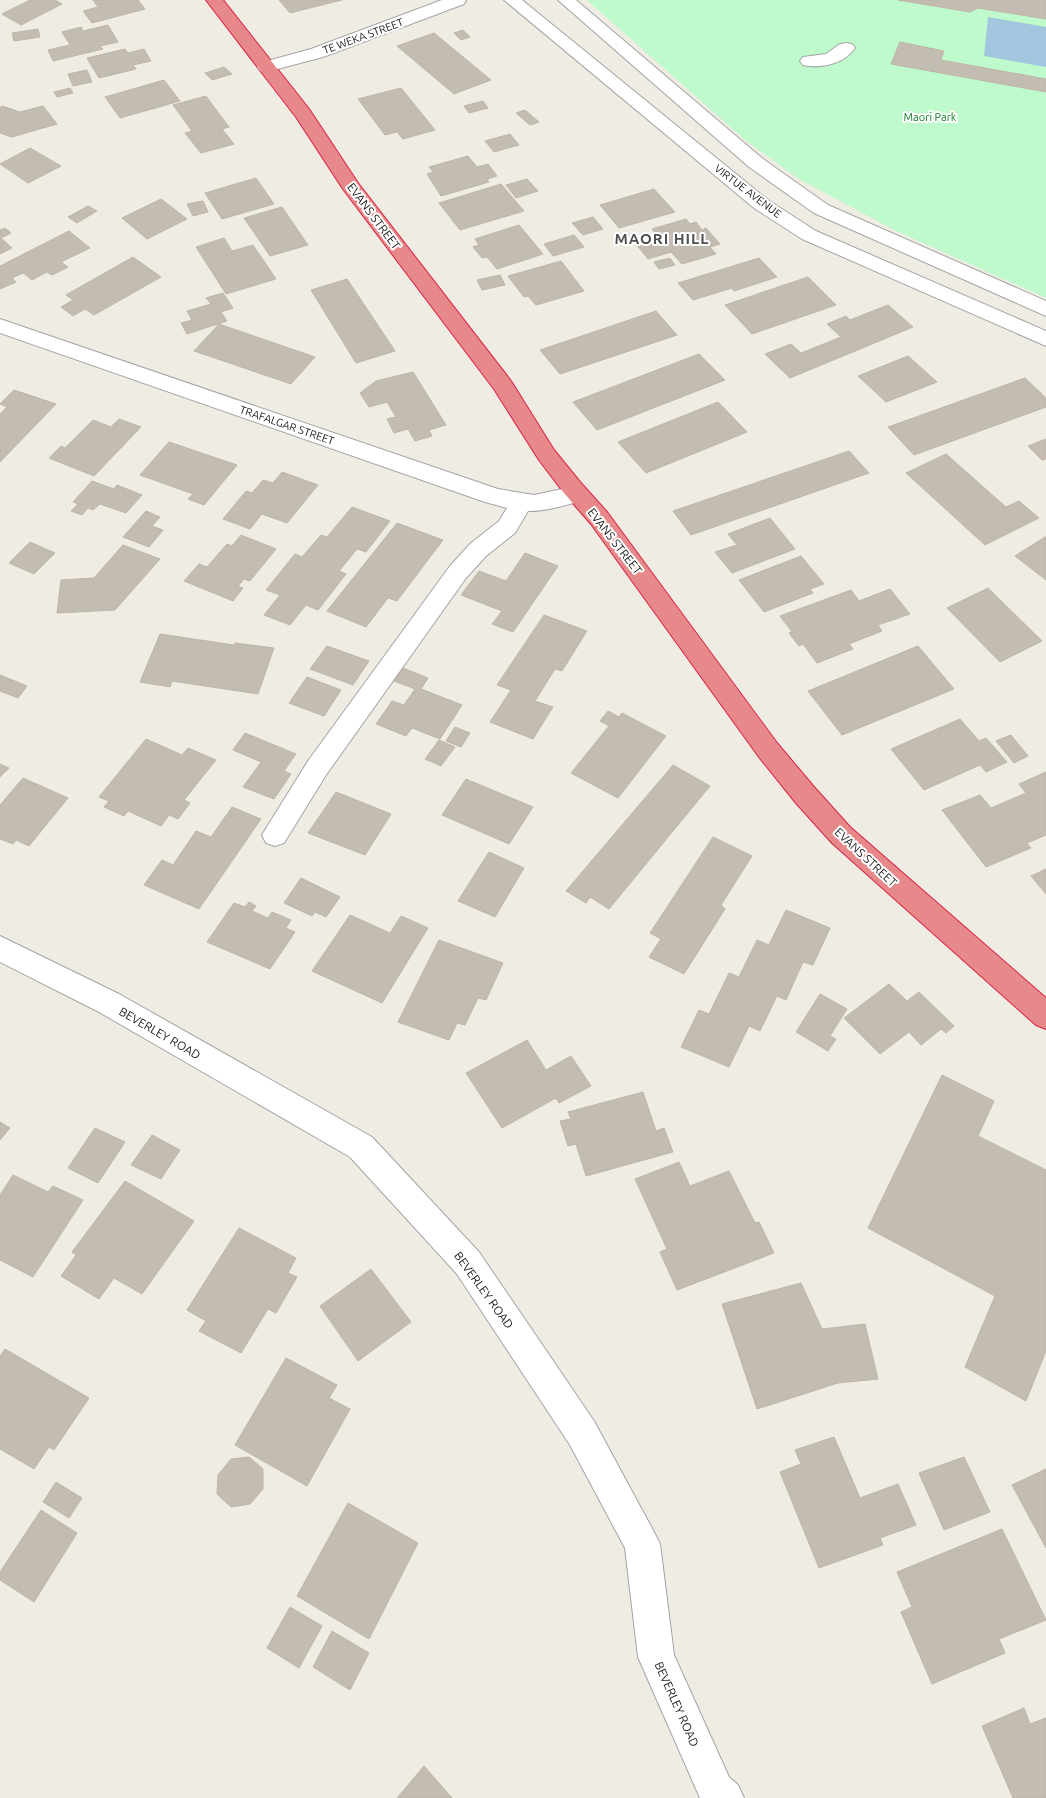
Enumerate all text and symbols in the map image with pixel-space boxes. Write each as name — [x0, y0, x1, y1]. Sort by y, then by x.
street label: TE WEKA STREET — [321, 16, 405, 56]
park label: Maori Park — [904, 111, 957, 123]
street label: VIRTUE AVENUE — [712, 162, 784, 220]
street label: EVANS STREET — [345, 180, 403, 252]
district label: MAORI HILL — [614, 230, 710, 247]
street label: TRAFALGAR STREET — [238, 403, 336, 447]
street label: EVANS STREET — [585, 506, 645, 577]
street label: EVANS STREET — [832, 825, 900, 889]
street label: BEVERLEY ROAD — [117, 1004, 203, 1062]
street label: BEVERLEY ROAD — [452, 1249, 516, 1331]
street label: BEVERLEY ROAD — [652, 1659, 702, 1749]

